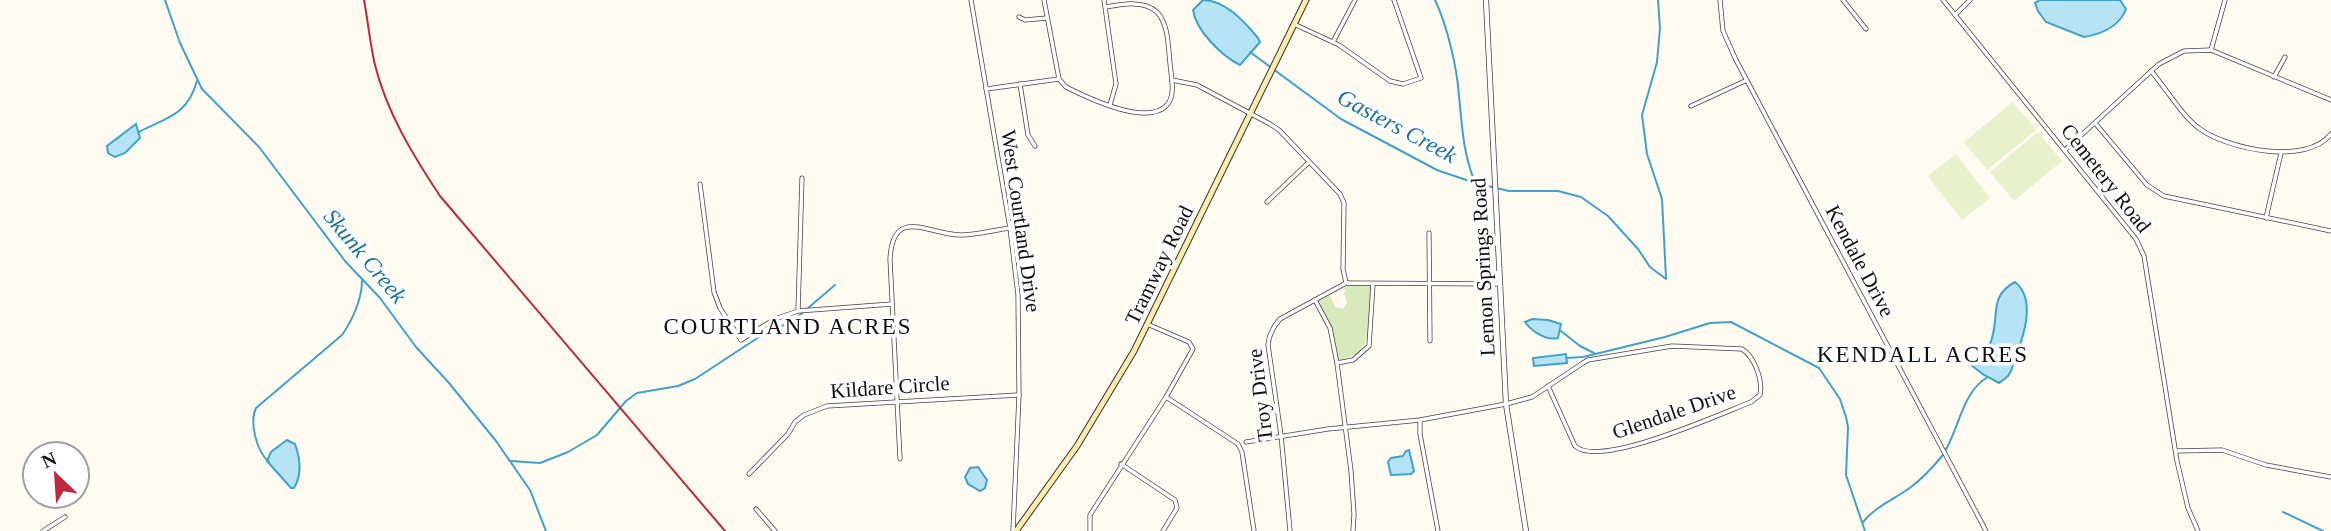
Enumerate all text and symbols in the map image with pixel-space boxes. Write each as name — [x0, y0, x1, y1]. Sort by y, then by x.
water label: Gasters Creek — [1333, 84, 1462, 168]
street label: Cemetery Road — [2056, 119, 2156, 237]
street label: West Courtland Drive — [996, 128, 1046, 314]
street label: Lemon Springs Road — [1466, 177, 1500, 357]
street label: Tramway Road — [1120, 201, 1198, 328]
street label: Kendale Drive — [1821, 201, 1899, 321]
water label: Skunk Creek — [319, 204, 412, 309]
district label: COURTLAND ACRES — [663, 314, 913, 339]
district label: KENDALL ACRES — [1817, 342, 2029, 367]
street label: Troy Drive — [1242, 347, 1278, 443]
street label: Kildare Circle — [830, 371, 950, 403]
street label: Glendale Drive — [1609, 380, 1739, 444]
north arrow — [21, 440, 91, 510]
text: N — [38, 448, 60, 472]

